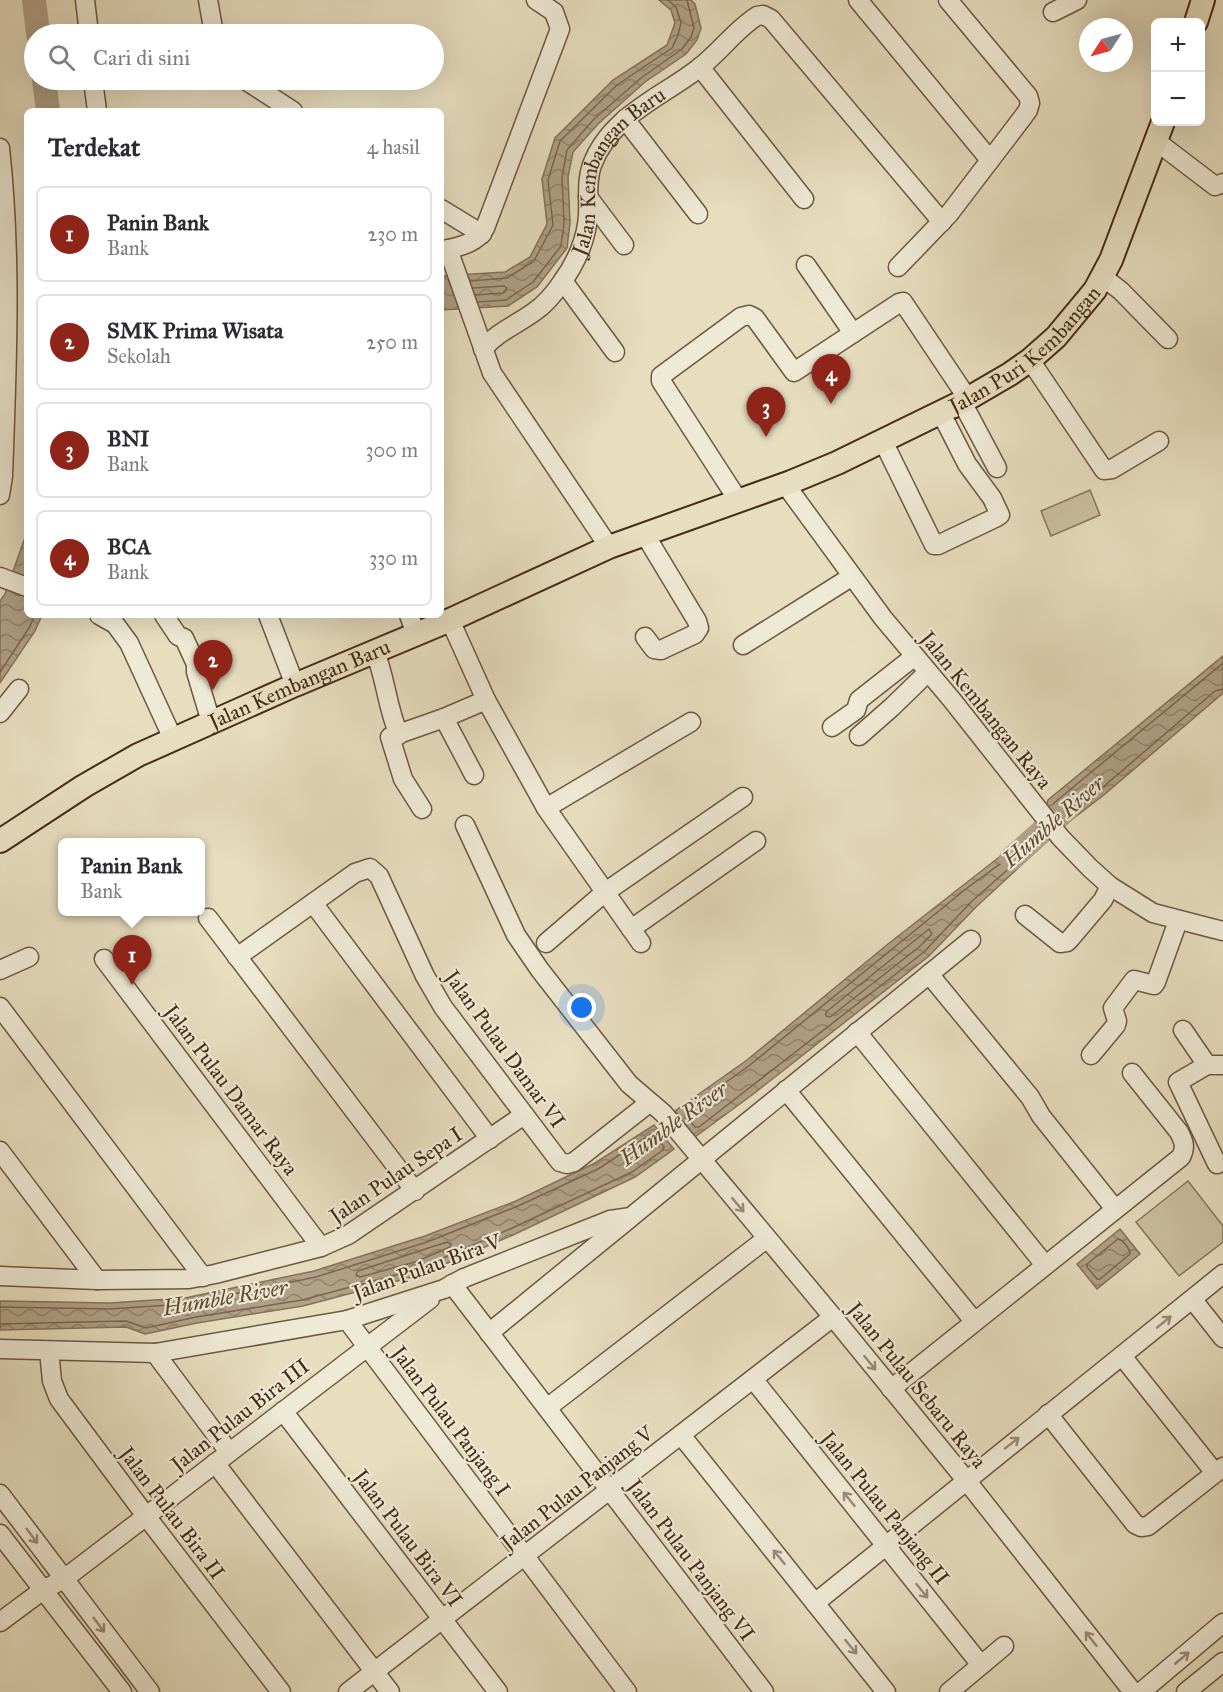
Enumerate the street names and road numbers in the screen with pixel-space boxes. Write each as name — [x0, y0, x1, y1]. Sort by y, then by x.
street label: Jalan Kembangan Baru — [565, 81, 670, 261]
street label: Jalan Puri Kembangan — [943, 280, 1106, 420]
street label: Jalan Kembangan Raya — [913, 624, 1058, 794]
street label: Jalan Kembangan Baru — [203, 634, 394, 736]
street label: Jalan Pulau Damar VI — [438, 963, 571, 1133]
street label: Jalan Pulau Damar Raya — [157, 998, 304, 1181]
street label: Jalan Pulau Sepa I — [323, 1121, 467, 1230]
street label: Jalan Pulau Bira V — [347, 1228, 506, 1307]
street label: Jalan Pulau Sebaru Raya — [841, 1295, 992, 1473]
street label: Jalan Pulau Panjang I — [385, 1339, 516, 1501]
street label: Jalan Pulau Bira III — [164, 1353, 314, 1478]
street label: Jalan Pulau Panjang V — [494, 1419, 660, 1557]
street label: Jalan Pulau Panjang II — [814, 1424, 955, 1590]
street label: Jalan Pulau Bira II — [112, 1440, 230, 1585]
street label: Jalan Pulau Bira VI — [347, 1463, 468, 1612]
street label: Jalan Pulau Panjang VI — [620, 1472, 760, 1646]

